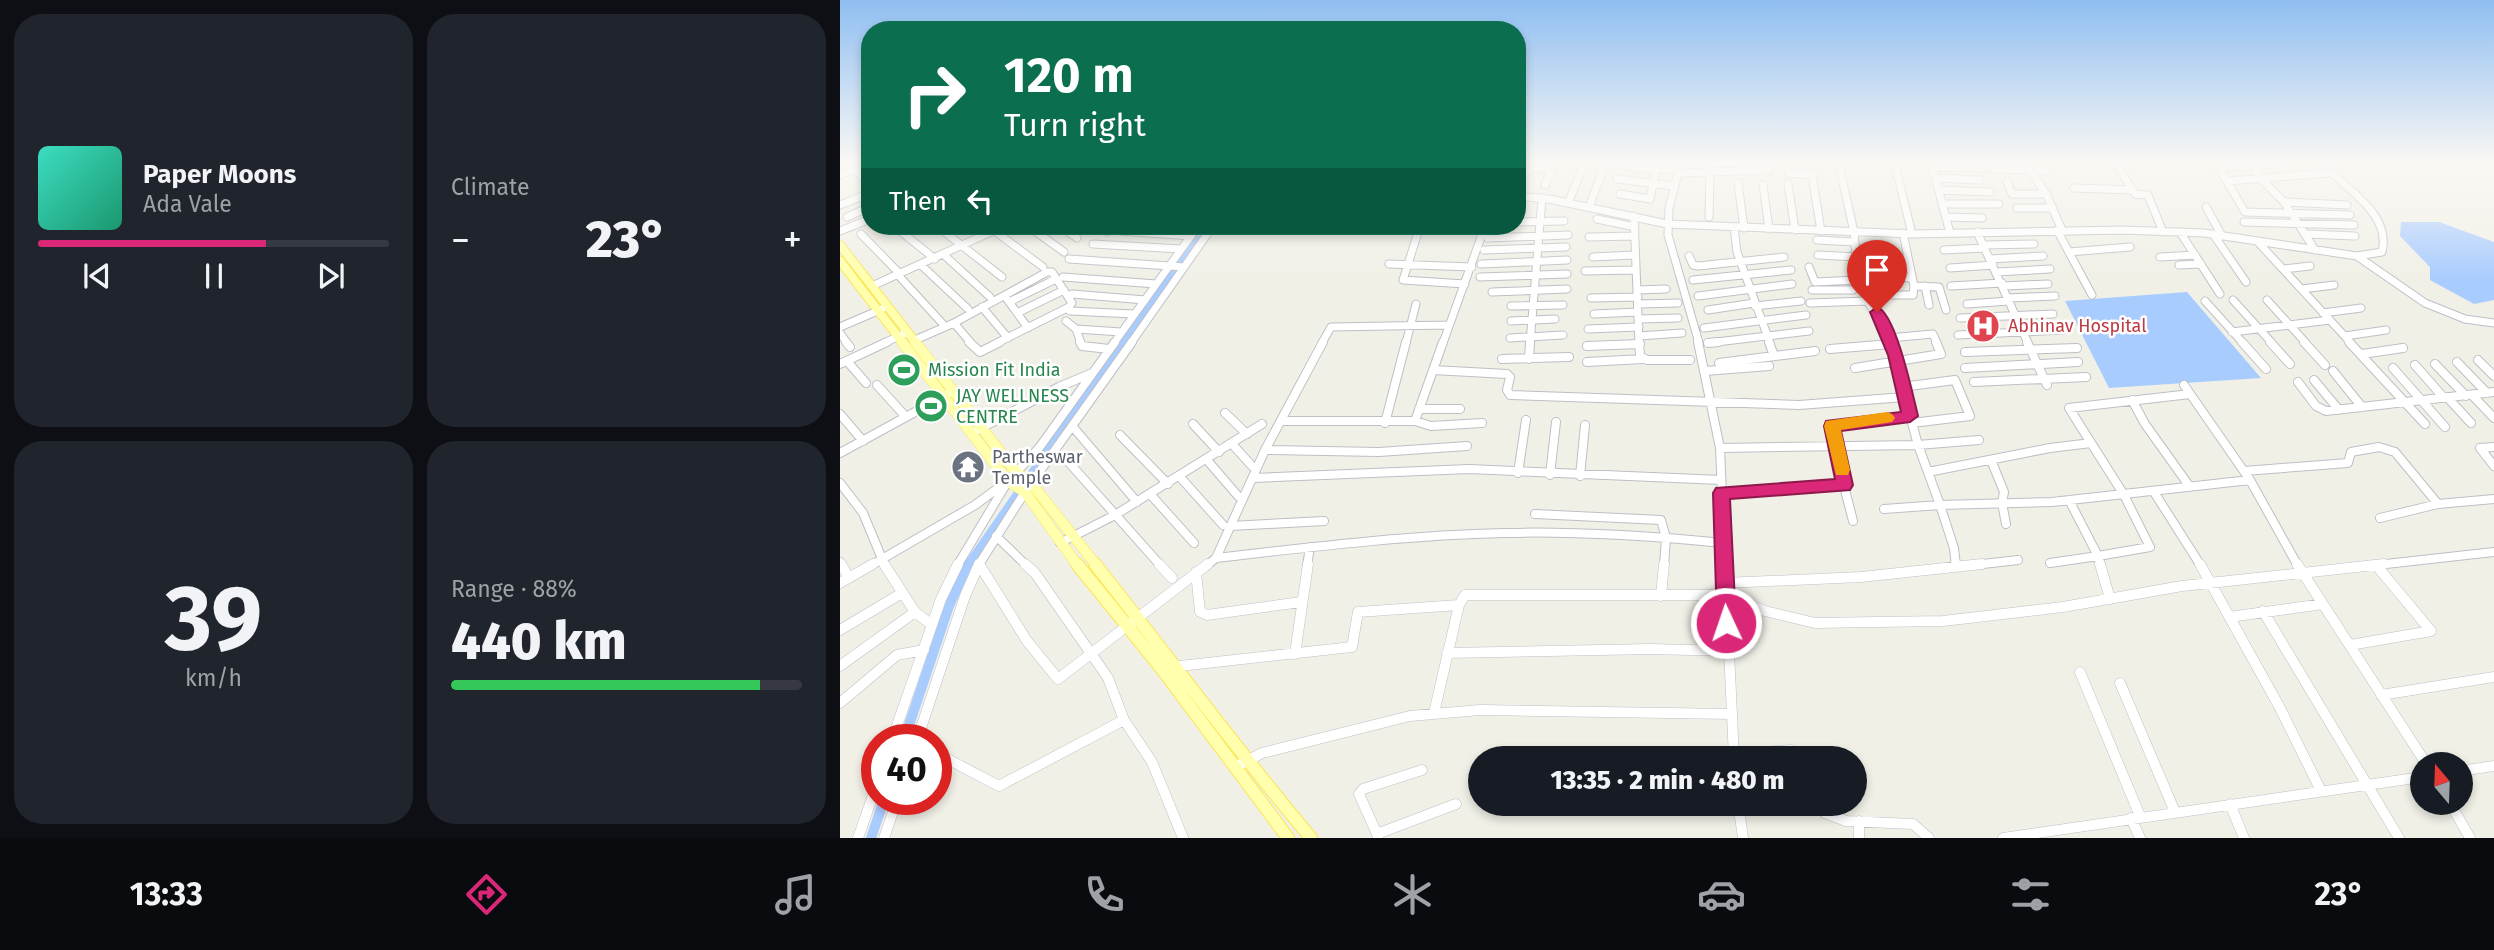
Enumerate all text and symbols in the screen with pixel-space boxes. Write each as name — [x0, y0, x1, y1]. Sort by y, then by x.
text: 120 m — [1004, 46, 1134, 105]
icon: right — [889, 49, 980, 140]
text: Turn right — [1004, 106, 1146, 144]
text: Paper Moons — [143, 159, 296, 190]
text: Climate — [451, 173, 530, 201]
icon: left — [961, 182, 999, 220]
text: Then — [889, 186, 947, 217]
text: Ada Vale — [143, 190, 232, 218]
text: 23° — [586, 208, 667, 271]
text: − — [451, 217, 470, 263]
text: + — [783, 217, 802, 263]
pin — [1847, 240, 1907, 312]
icon: arrive — [1858, 251, 1896, 289]
icon: previous — [78, 257, 116, 295]
icon: pause — [195, 257, 233, 295]
icon: next — [312, 257, 350, 295]
hospital icon: Abhinav Hospital — [1964, 307, 2002, 345]
place label: Abhinav Hospital — [2008, 315, 2147, 337]
sports icon: Mission Fit India — [885, 351, 923, 389]
place label: Mission Fit India — [928, 359, 1061, 381]
place label: JAY WELLNESS CENTRE — [956, 385, 1069, 428]
sports icon: JAY WELLNESS CENTRE — [912, 387, 950, 425]
place label: Partheswar Temple — [992, 446, 1083, 489]
temple icon: Partheswar Temple — [949, 448, 987, 486]
text: 39 — [165, 564, 262, 673]
text: Range · 88% — [451, 575, 577, 603]
position arrow — [1689, 586, 1763, 660]
text: 440 km — [451, 610, 627, 673]
text: km/h — [185, 664, 242, 692]
speed limit sign: 40 — [861, 724, 952, 815]
north arrow — [2410, 752, 2473, 816]
map controls — [2410, 752, 2473, 815]
text: 13:35 · 2 min · 480 m — [1551, 765, 1784, 796]
icon: directions — [462, 870, 511, 919]
icon: music — [771, 870, 820, 919]
icon: phone — [1080, 870, 1129, 919]
icon: climate — [1388, 870, 1437, 919]
icon: car — [1697, 870, 1746, 919]
icon: filters — [2006, 870, 2055, 919]
text: 13:33 — [130, 875, 203, 913]
text: 23° — [2314, 875, 2364, 913]

